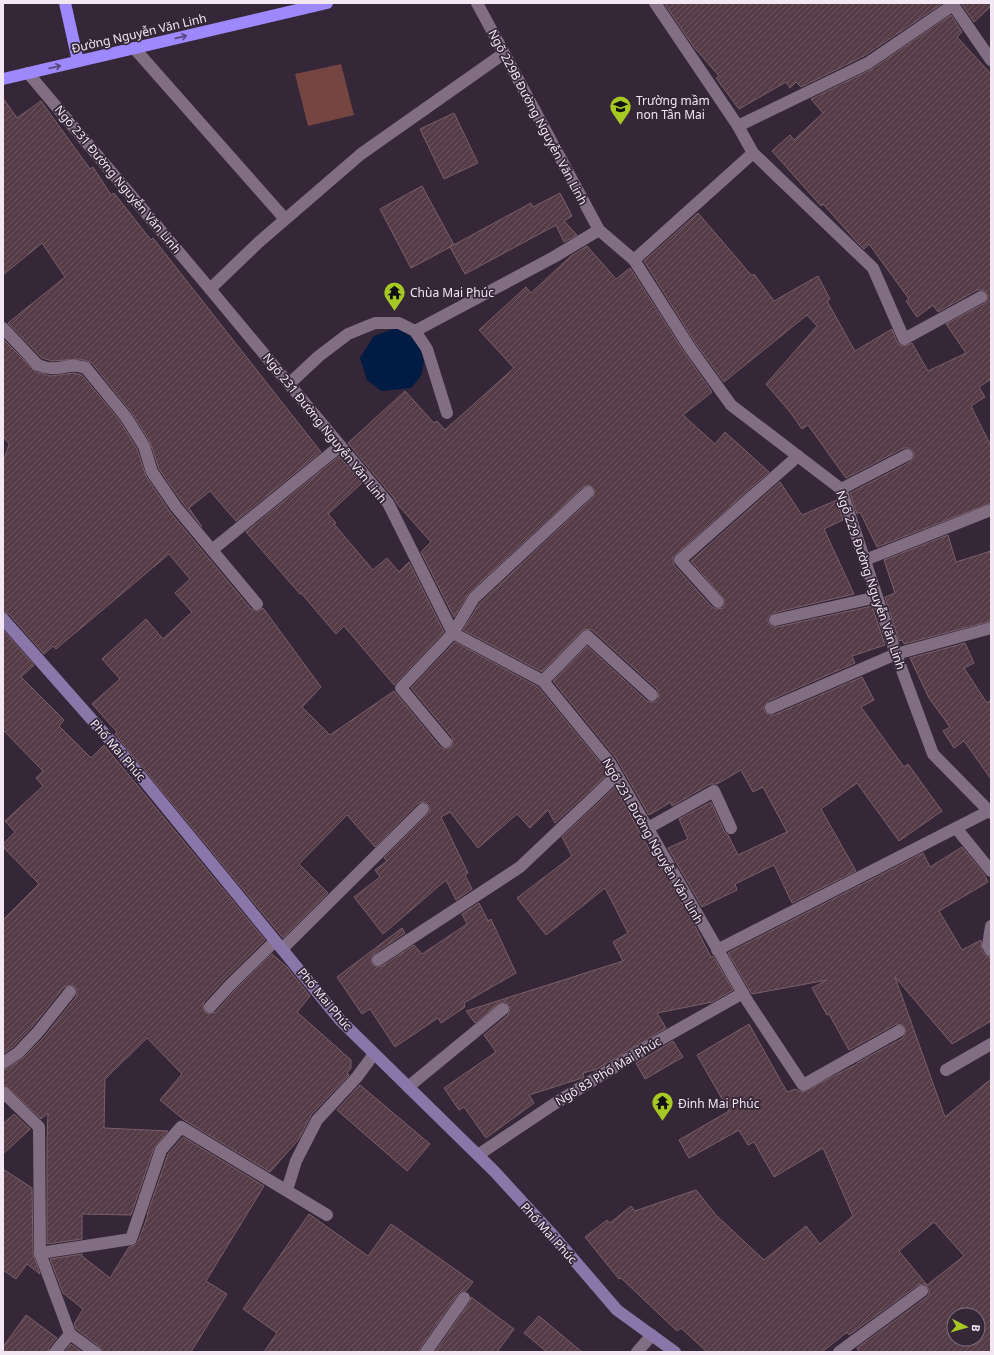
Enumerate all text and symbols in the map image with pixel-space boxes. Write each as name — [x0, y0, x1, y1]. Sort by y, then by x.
street label: Đường Nguyễn Văn Linh — [70, 9, 208, 57]
street label: Ngõ 229B Đường Nguyễn Văn Linh — [484, 26, 592, 208]
one-way arrow — [174, 33, 187, 41]
one-way arrow — [48, 62, 61, 70]
place label: Trường mầm non Tân Mai — [636, 92, 710, 123]
school or university icon: Trường mầm non Tân Mai — [607, 94, 633, 127]
street label: Ngõ 231 Đường Nguyễn Văn Linh — [51, 101, 185, 257]
temple icon: Chùa Mai Phúc — [382, 279, 408, 312]
place label: Chùa Mai Phúc — [410, 284, 494, 301]
street label: Ngõ 231 Đường Nguyễn Văn Linh — [259, 349, 391, 507]
street label: Ngõ 229 Đường Nguyễn Văn Linh — [832, 488, 910, 672]
street label: Phố Mai Phúc — [86, 715, 150, 785]
street label: Ngõ 231 Đường Nguyễn Văn Linh — [599, 755, 707, 927]
street label: Phố Mai Phúc — [294, 964, 356, 1034]
street label: Ngõ 83 Phố Mai Phúc — [552, 1033, 664, 1109]
temple icon: Đinh Mai Phúc — [649, 1090, 675, 1123]
place label: Đinh Mai Phúc — [678, 1095, 760, 1112]
street label: Phố Mai Phúc — [517, 1199, 581, 1267]
north arrow — [946, 1307, 986, 1347]
text: B — [969, 1324, 984, 1333]

